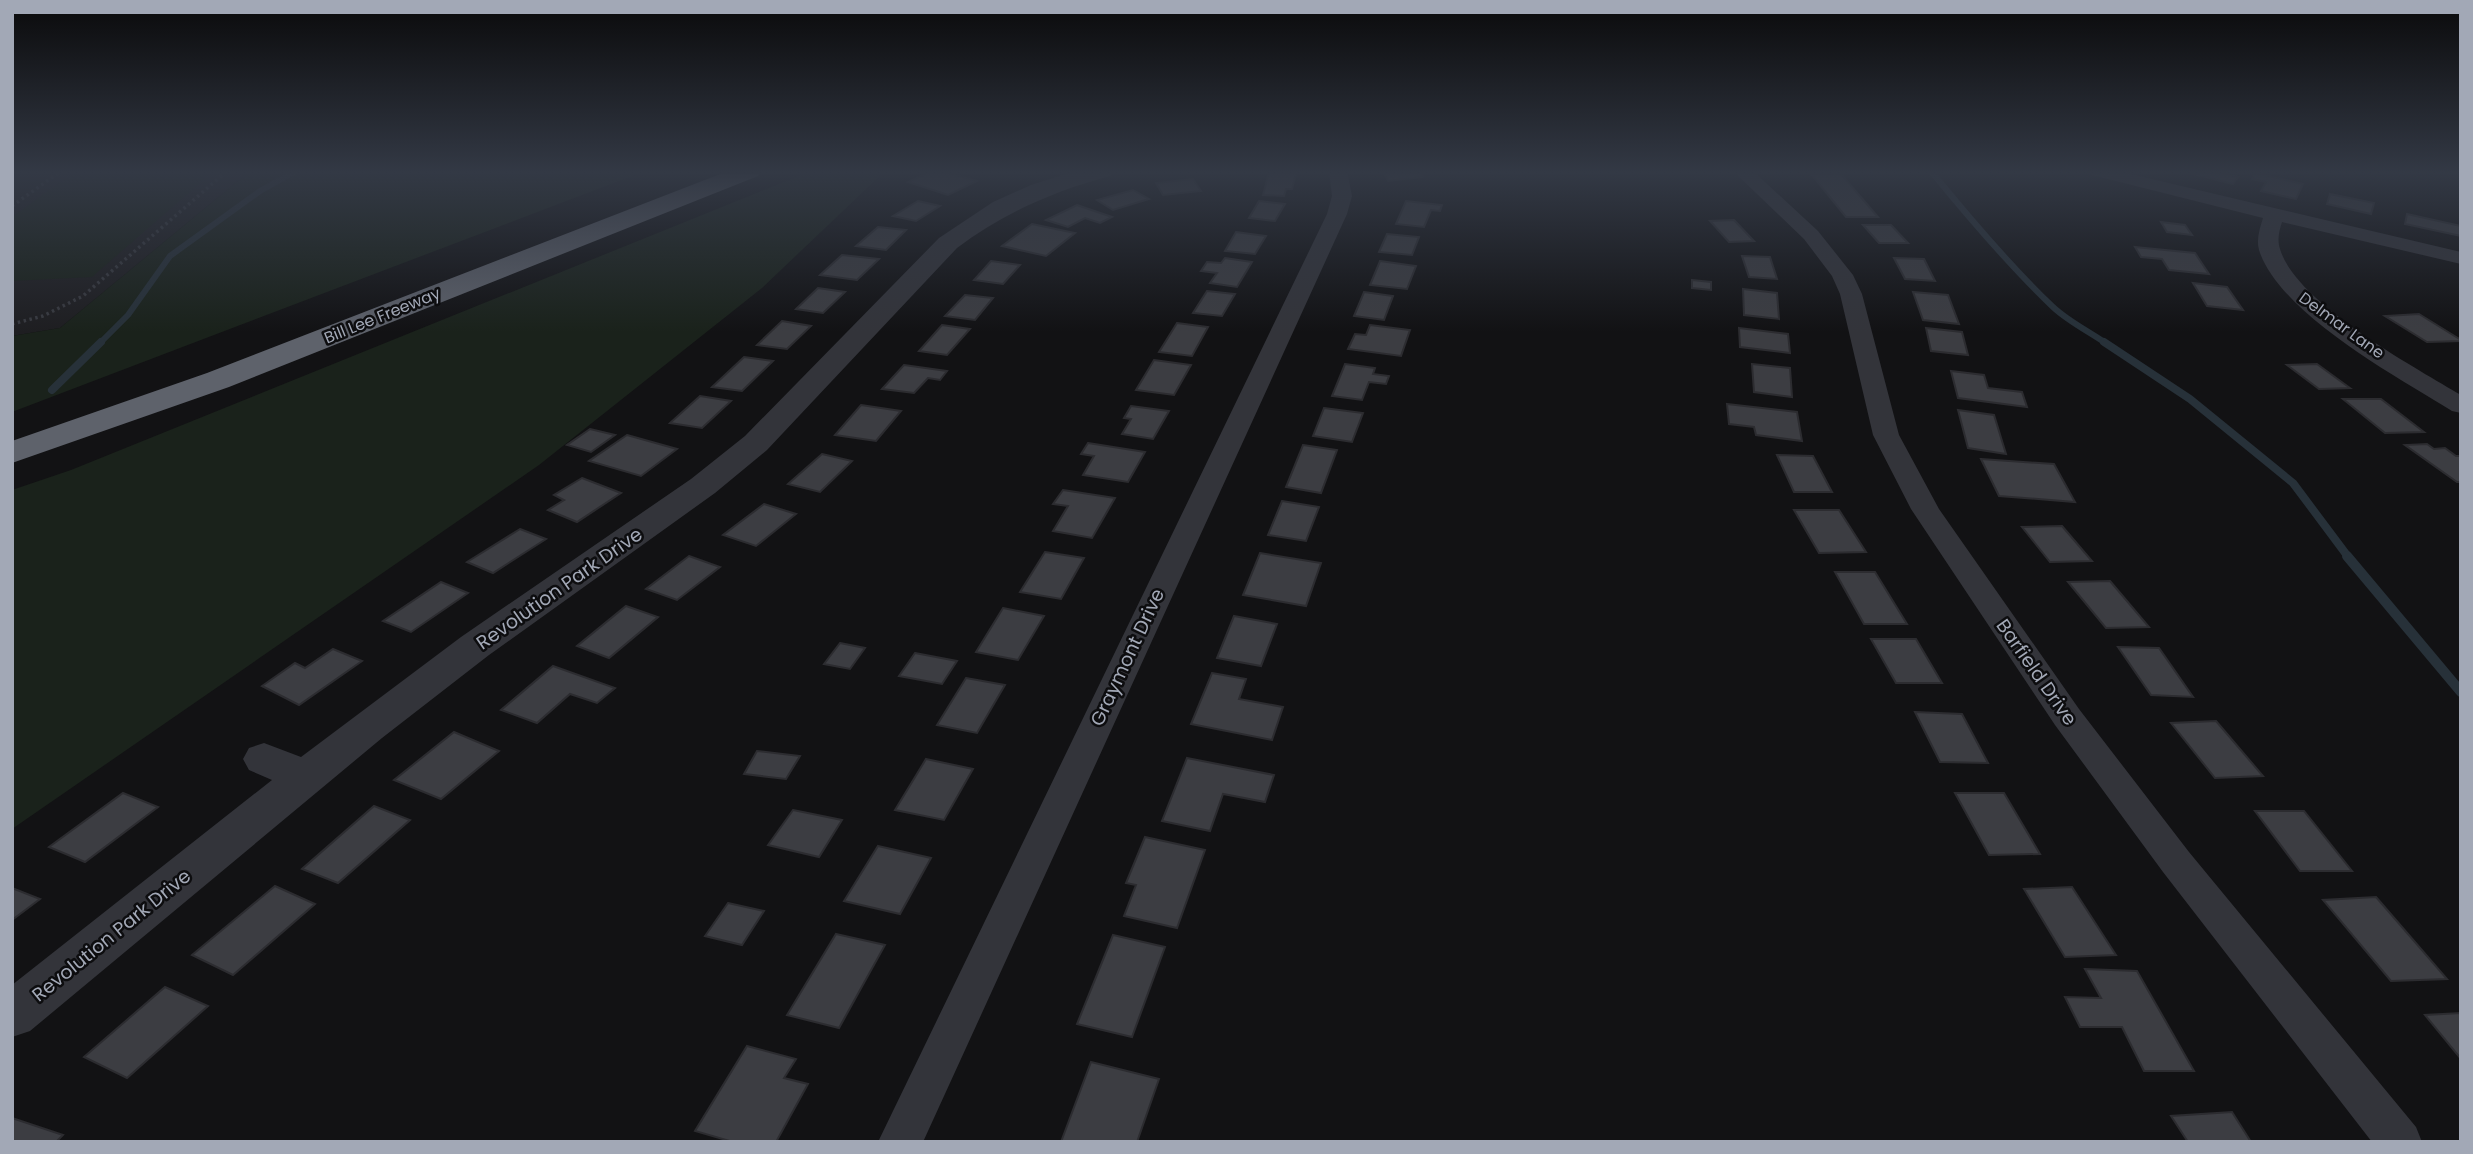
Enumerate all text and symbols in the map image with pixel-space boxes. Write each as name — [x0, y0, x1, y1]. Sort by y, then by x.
street label: Bill Lee Freeway — [321, 282, 444, 349]
street label: Delmar Lane — [2294, 287, 2389, 364]
street label: Revolution Park Drive — [471, 521, 648, 656]
street label: Graymont Drive — [1084, 584, 1171, 730]
street label: Barfield Drive — [1990, 614, 2083, 731]
street label: Revolution Park Drive — [26, 863, 197, 1008]

